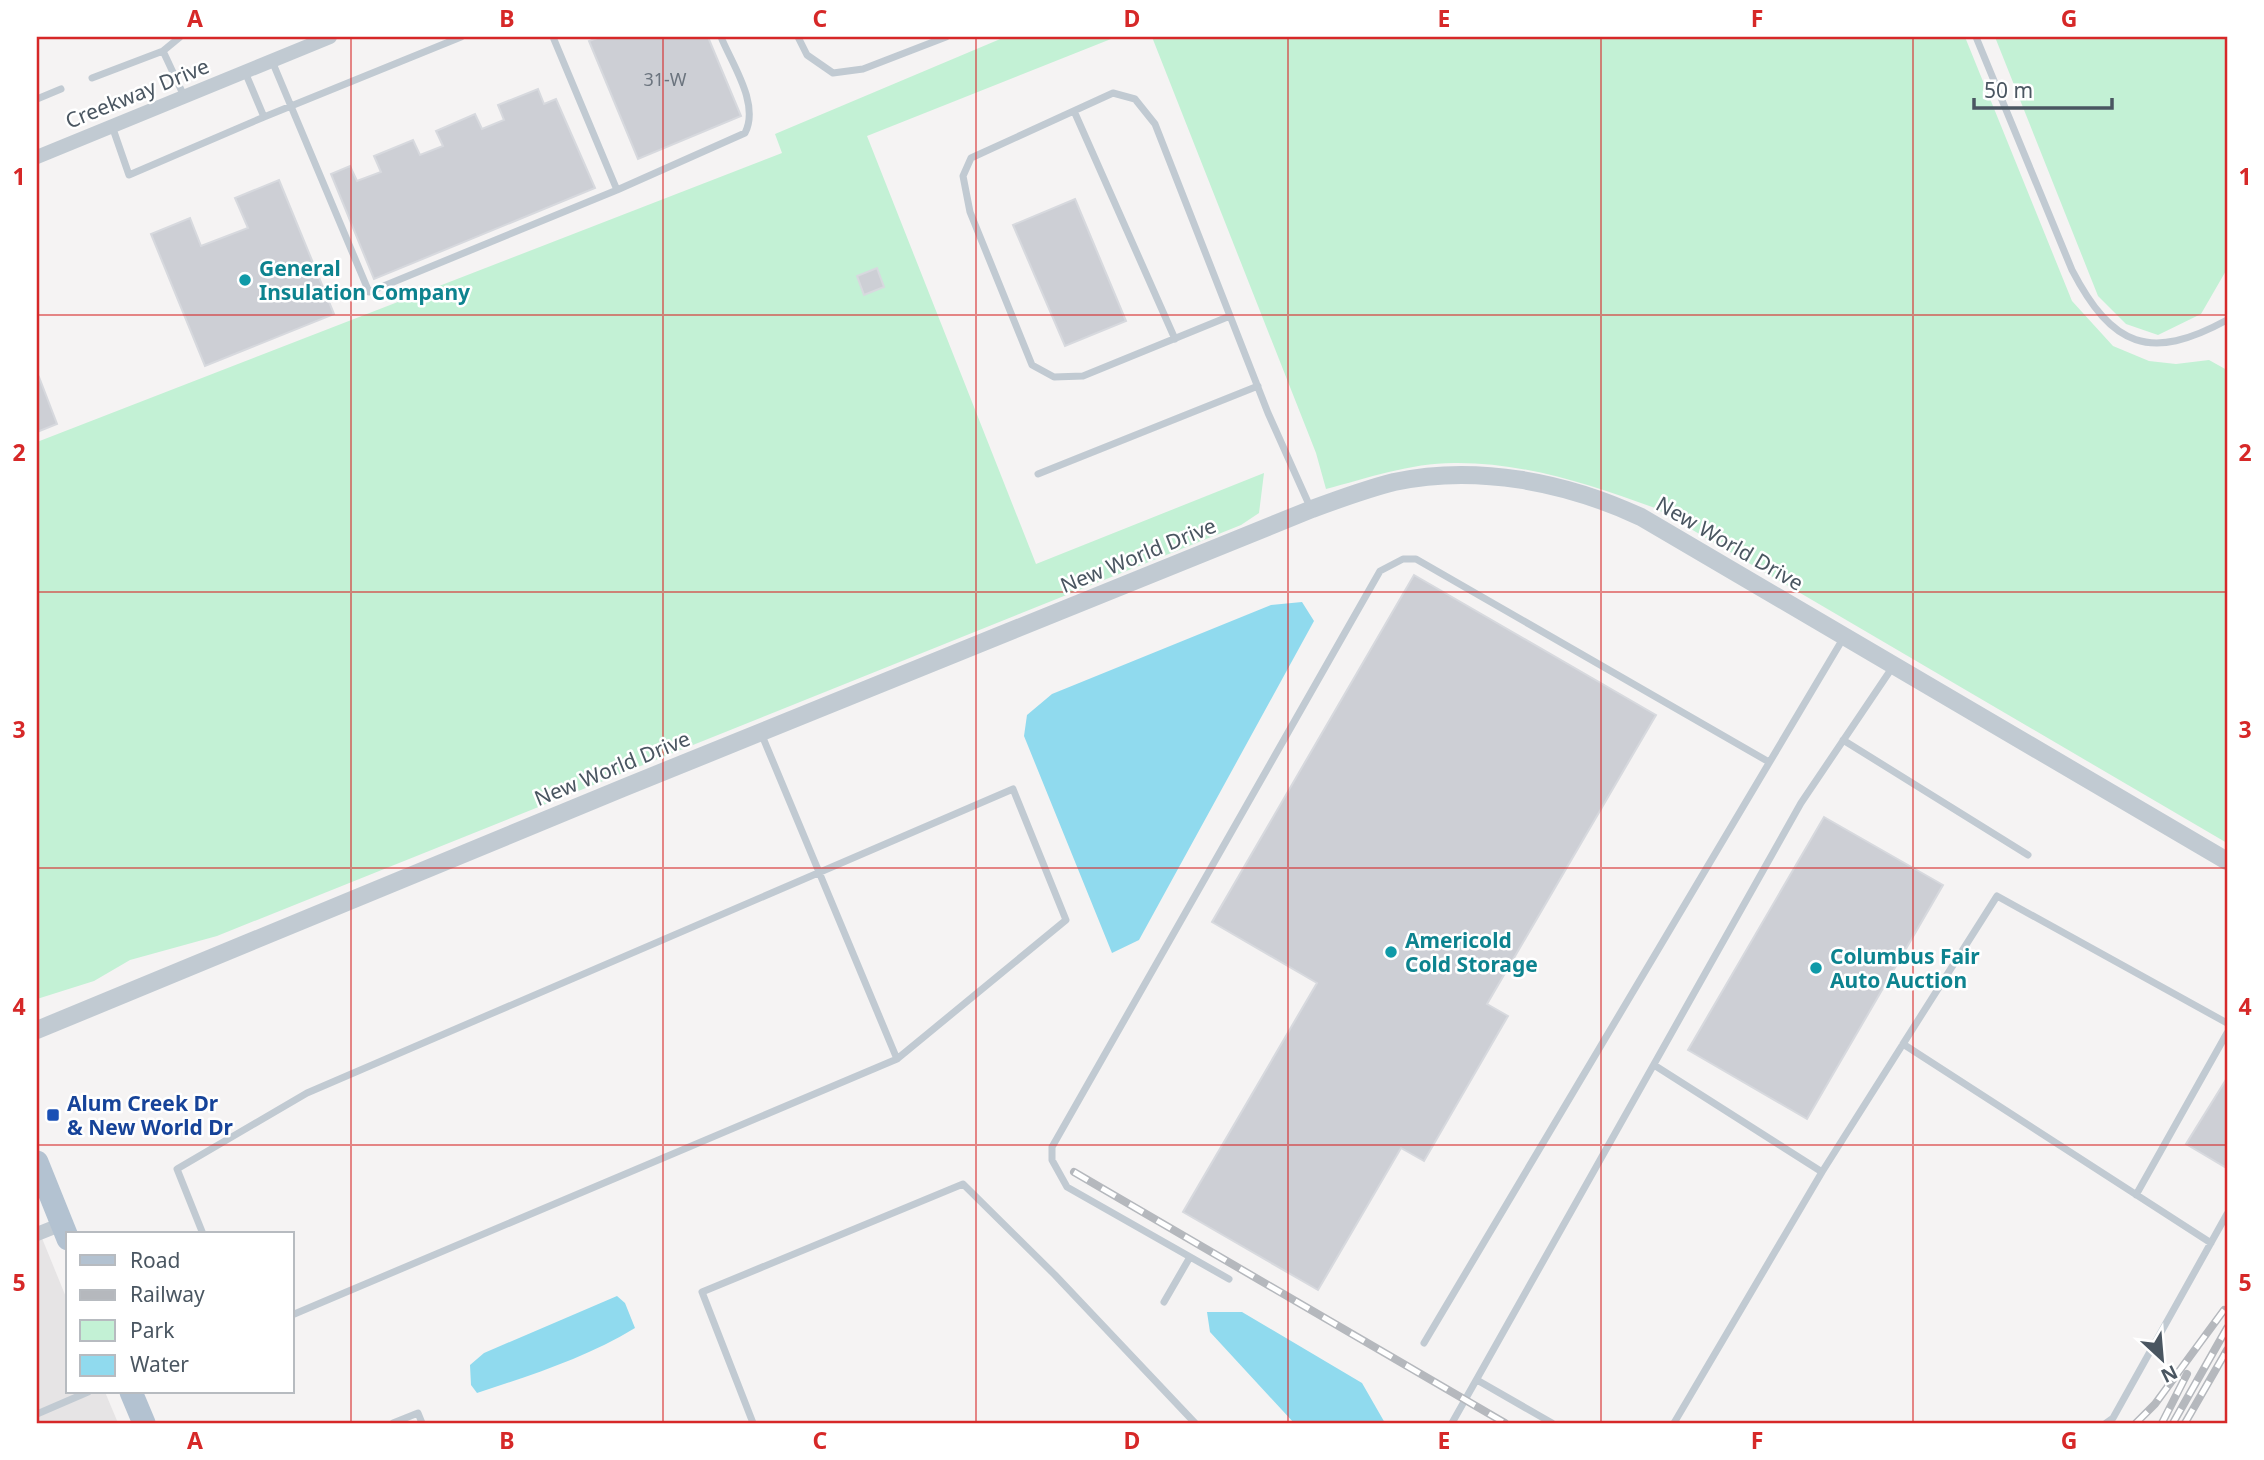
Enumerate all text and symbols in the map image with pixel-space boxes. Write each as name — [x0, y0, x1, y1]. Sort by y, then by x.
text: A — [187, 2, 203, 34]
text: B — [499, 2, 515, 34]
text: C — [813, 2, 828, 34]
text: D — [1124, 2, 1140, 34]
text: E — [1438, 2, 1450, 34]
text: F — [1751, 2, 1763, 34]
text: G — [2061, 2, 2077, 34]
street label: Creekway Drive — [61, 51, 213, 135]
scale bar — [1974, 66, 2112, 110]
house number: 31-W — [643, 67, 687, 91]
text: 50 m — [1984, 76, 2033, 104]
text: 1 — [12, 160, 26, 192]
text: 1 — [2238, 160, 2252, 192]
place label: General Insulation Company — [259, 254, 470, 306]
marker: General Insulation Company — [237, 272, 253, 288]
text: 2 — [12, 436, 26, 468]
text: 2 — [2238, 436, 2252, 468]
street label: New World Drive — [1651, 489, 1809, 597]
street label: New World Drive — [1056, 511, 1220, 599]
text: 3 — [12, 713, 26, 745]
text: 3 — [2238, 713, 2252, 745]
street label: New World Drive — [530, 724, 694, 812]
place label: Americold Cold Storage — [1405, 926, 1538, 978]
place label: Columbus Fair Auto Auction — [1830, 942, 1980, 994]
marker: Americold Cold Storage — [1383, 944, 1399, 960]
marker: Columbus Fair Auto Auction — [1808, 960, 1824, 976]
text: 4 — [12, 990, 26, 1022]
text: 4 — [2238, 990, 2252, 1022]
place label: Alum Creek Dr & New World Dr — [67, 1089, 234, 1141]
marker: Alum Creek Dr & New World Dr — [45, 1107, 61, 1123]
legend — [66, 1232, 294, 1394]
text: Road — [130, 1246, 180, 1274]
text: 5 — [12, 1266, 26, 1298]
text: 5 — [2238, 1266, 2252, 1298]
text: Railway — [130, 1280, 205, 1308]
text: Park — [130, 1316, 175, 1344]
north arrow — [2128, 1324, 2198, 1394]
text: Water — [130, 1350, 189, 1378]
text: N — [2157, 1359, 2182, 1389]
text: A — [187, 1424, 203, 1456]
text: B — [499, 1424, 515, 1456]
text: C — [813, 1424, 828, 1456]
text: D — [1124, 1424, 1140, 1456]
text: E — [1438, 1424, 1450, 1456]
text: F — [1751, 1424, 1763, 1456]
text: G — [2061, 1424, 2077, 1456]

